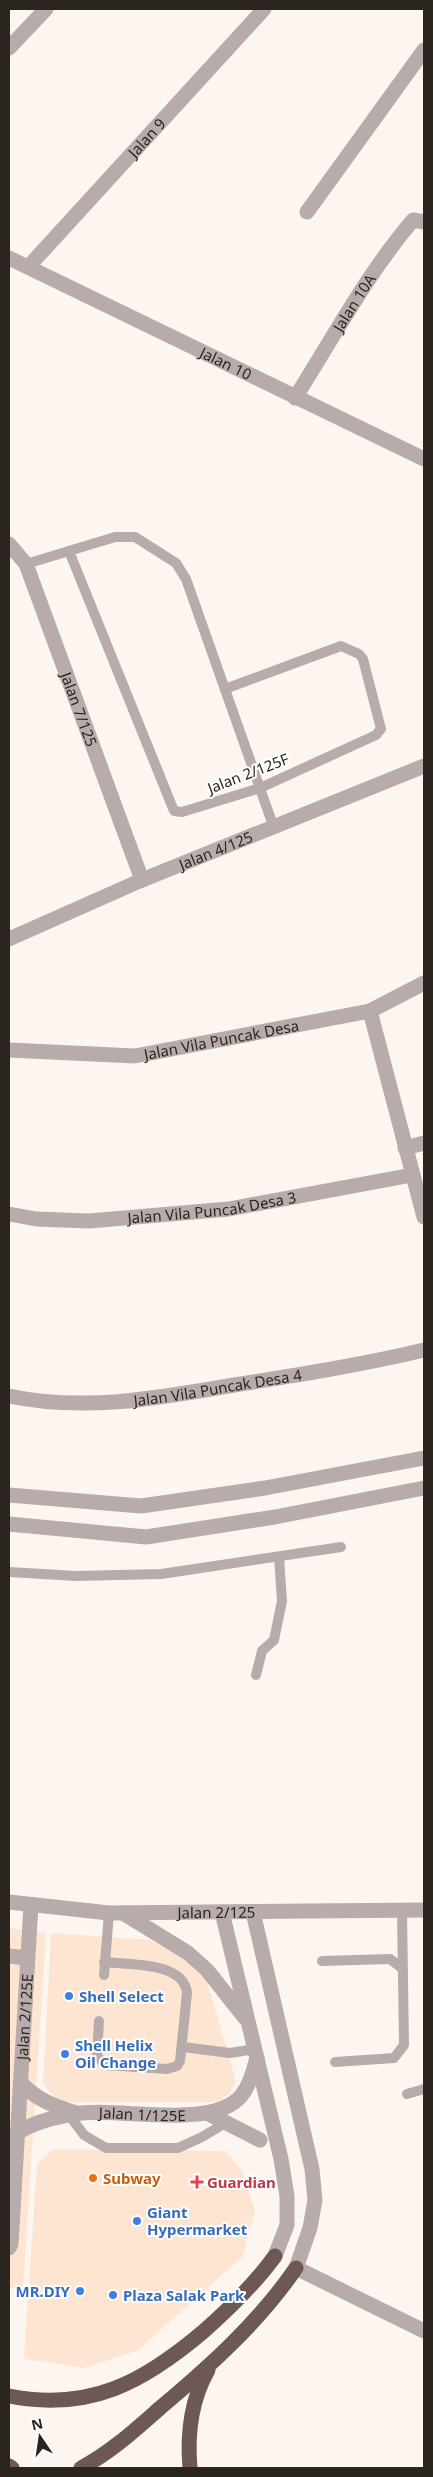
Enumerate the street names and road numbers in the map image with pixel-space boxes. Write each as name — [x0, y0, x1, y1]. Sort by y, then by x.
street label: Jalan 9 — [122, 114, 170, 163]
street label: Jalan 10A — [327, 270, 380, 337]
street label: Jalan 10 — [195, 341, 255, 384]
street label: Jalan 7/125 — [56, 667, 102, 749]
street label: Jalan 2/125F — [203, 748, 292, 798]
street label: Jalan 4/125 — [174, 826, 256, 875]
street label: Jalan Vila Puncak Desa — [140, 1015, 300, 1064]
street label: Jalan Vila Puncak Desa 3 — [125, 1187, 298, 1228]
street label: Jalan Vila Puncak Desa 4 — [130, 1364, 303, 1410]
street label: Jalan 2/125 — [175, 1902, 255, 1922]
street label: Jalan 2/125E — [12, 1973, 37, 2063]
street label: Jalan 1/125E — [97, 2102, 186, 2125]

